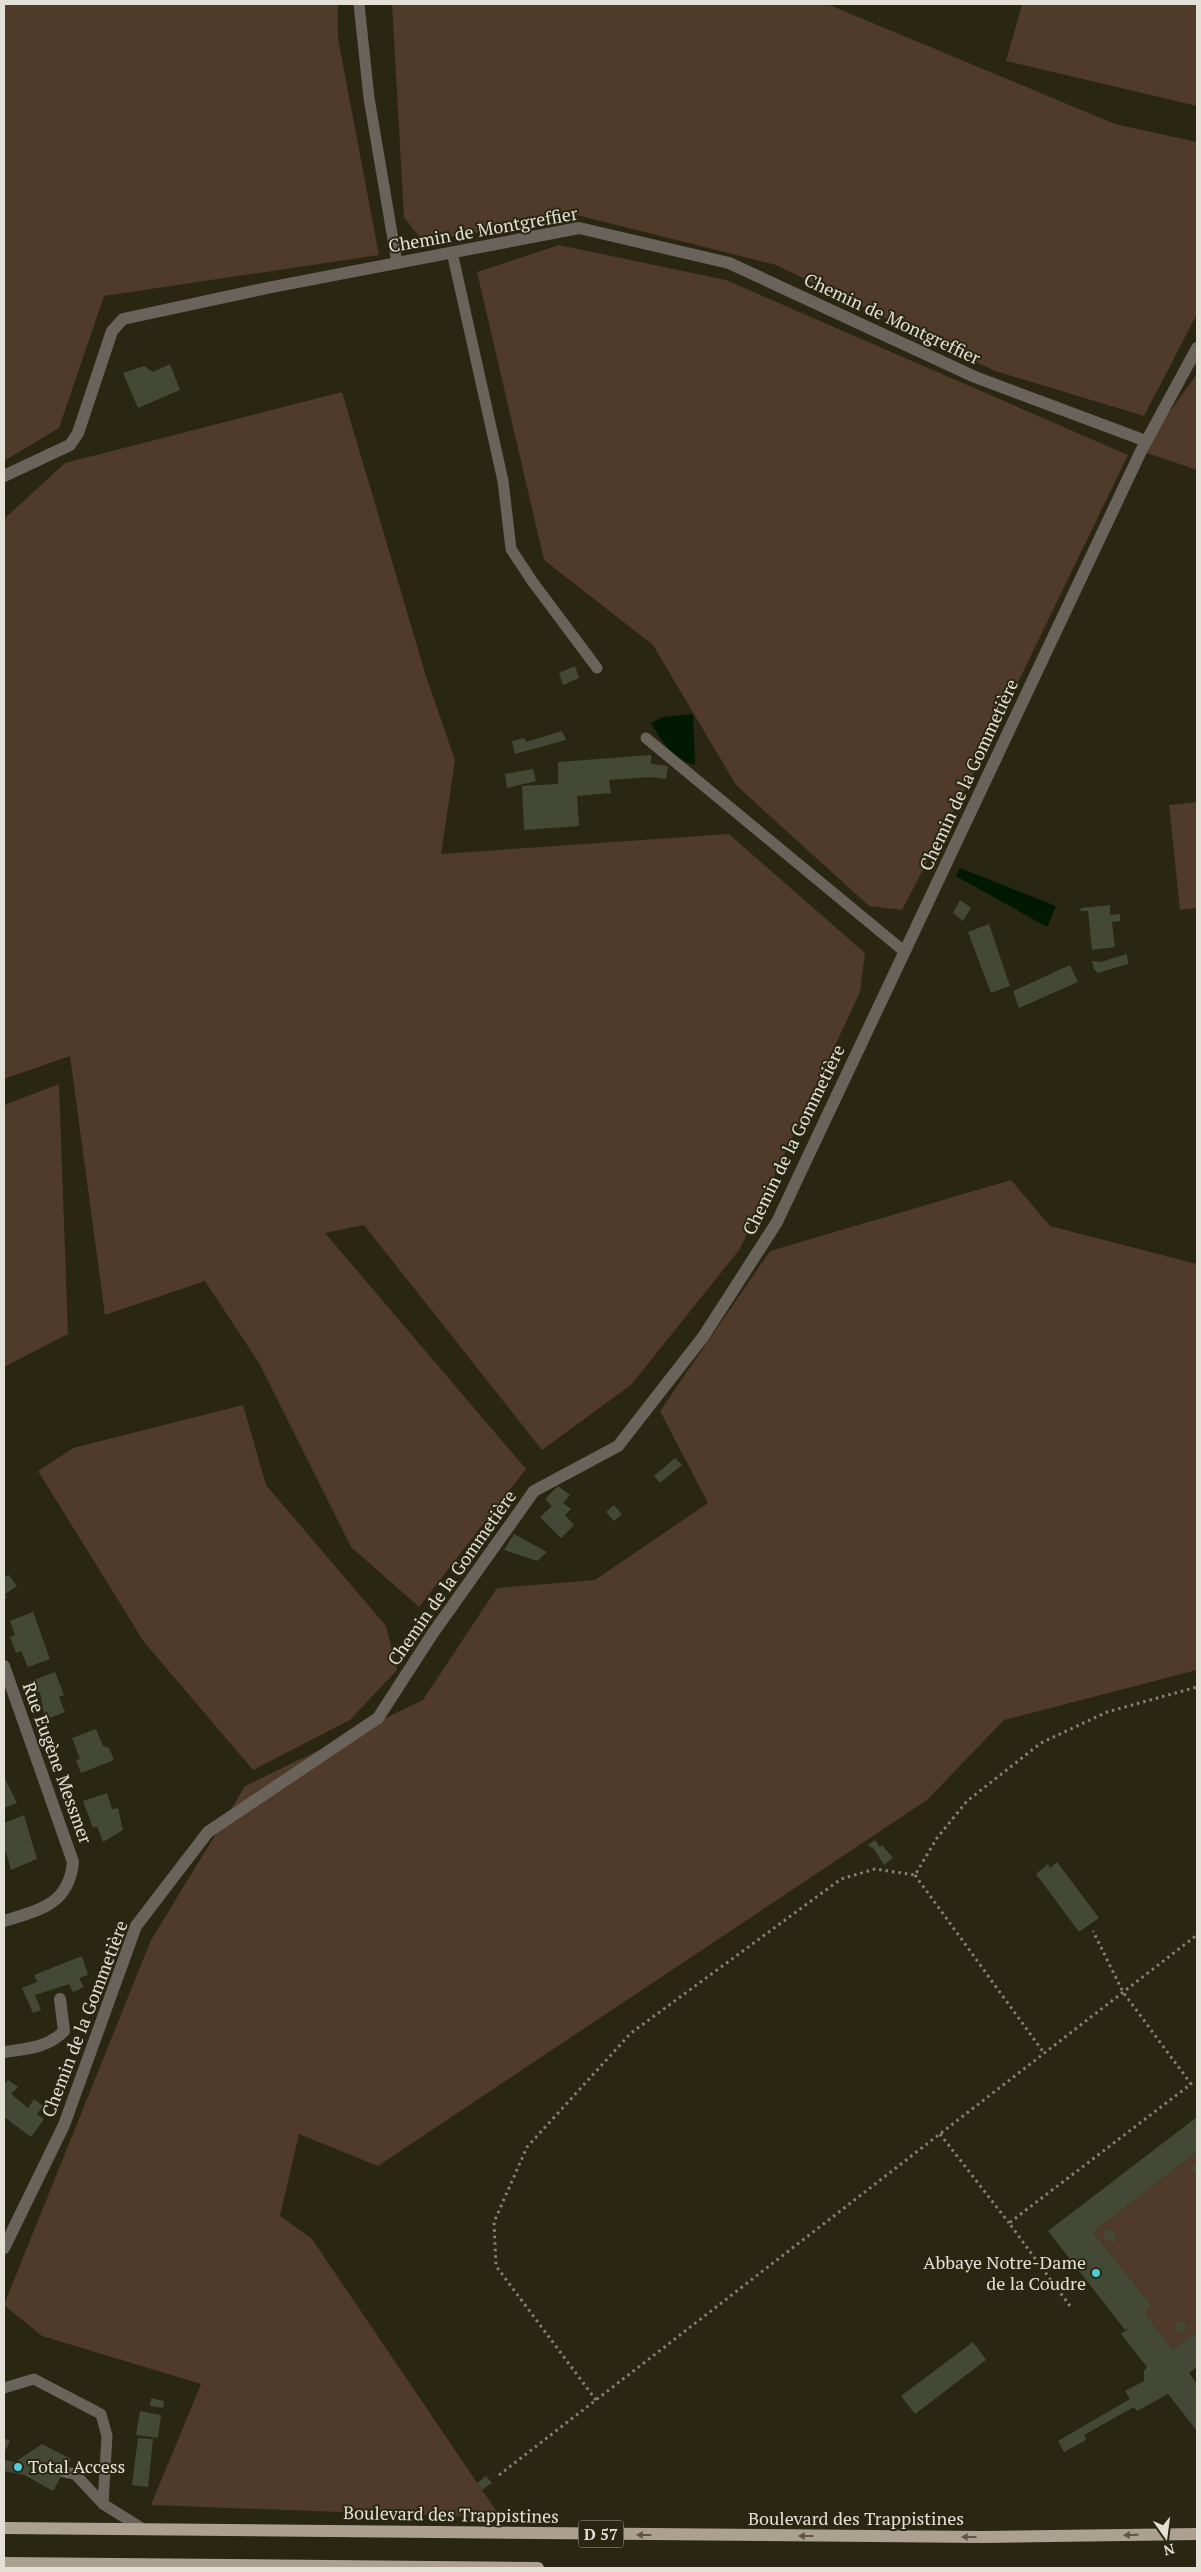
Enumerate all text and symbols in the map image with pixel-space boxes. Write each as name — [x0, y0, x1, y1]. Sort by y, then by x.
street label: Chemin de Montgreffier — [386, 201, 580, 257]
street label: Chemin de Montgreffier — [800, 267, 985, 370]
street label: Chemin de la Gommetière — [913, 675, 1023, 874]
street label: Chemin de la Gommetière — [736, 1040, 850, 1239]
street label: Chemin de la Gommetière — [381, 1485, 521, 1670]
street label: Rue Eugène Messmer — [18, 1678, 98, 1847]
street label: Chemin de la Gommetière — [35, 1917, 133, 2121]
place label: Abbaye Notre-Dame de la Coudre — [923, 2250, 1086, 2295]
marker: Abbaye Notre-Dame de la Coudre — [1090, 2267, 1102, 2279]
place label: Total Access — [28, 2454, 125, 2478]
marker: Total Access — [12, 2461, 24, 2473]
street label: Boulevard des Trappistines — [343, 2500, 559, 2528]
street label: Boulevard des Trappistines — [748, 2506, 964, 2530]
north arrow — [1141, 2512, 1191, 2562]
road number: D 57 — [578, 2520, 624, 2548]
one-way arrow — [635, 2531, 651, 2539]
one-way arrow — [1123, 2531, 1139, 2539]
one-way arrow — [798, 2532, 814, 2540]
one-way arrow — [960, 2533, 976, 2541]
text: N — [1161, 2540, 1177, 2561]

